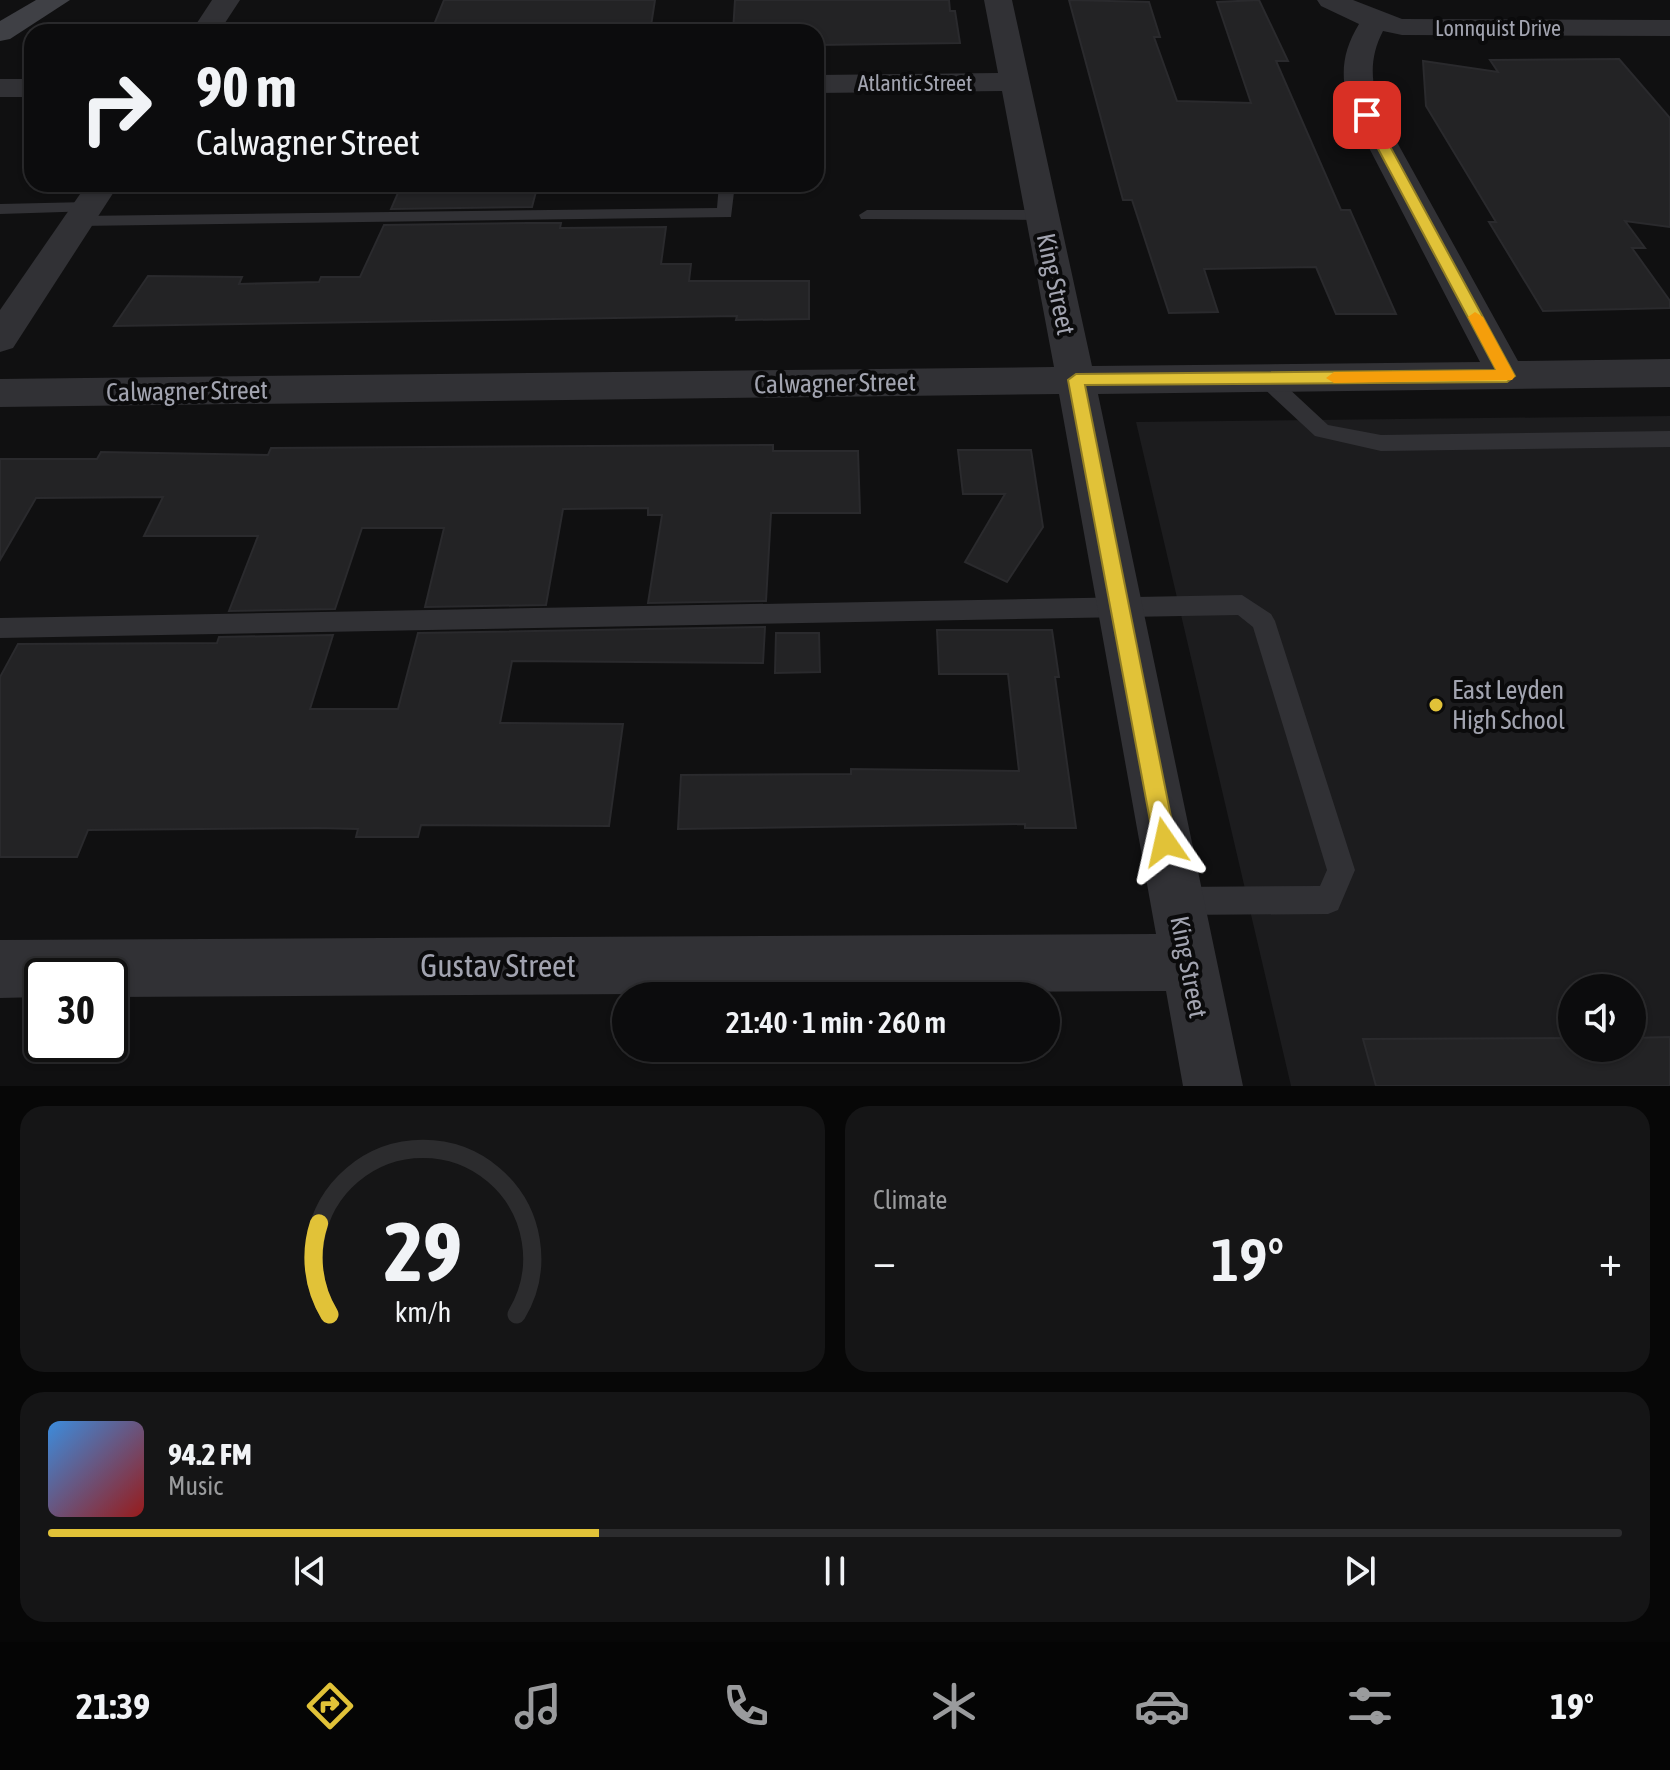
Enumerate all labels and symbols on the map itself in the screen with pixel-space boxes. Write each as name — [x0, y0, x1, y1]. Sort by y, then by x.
street label: Lonnquist Drive — [1435, 15, 1561, 41]
street label: Atlantic Street — [858, 70, 972, 96]
pin — [1333, 81, 1401, 149]
street label: King Street — [1031, 230, 1081, 338]
street label: Calwagner Street — [754, 367, 916, 399]
street label: Calwagner Street — [106, 375, 268, 407]
place label: East Leyden High School — [1452, 675, 1565, 735]
marker: East Leyden High School — [1427, 696, 1445, 714]
position arrow — [1123, 800, 1207, 884]
street label: King Street — [1164, 914, 1214, 1020]
street label: Gustav Street — [420, 947, 576, 984]
speed limit sign: 30 — [24, 958, 128, 1062]

